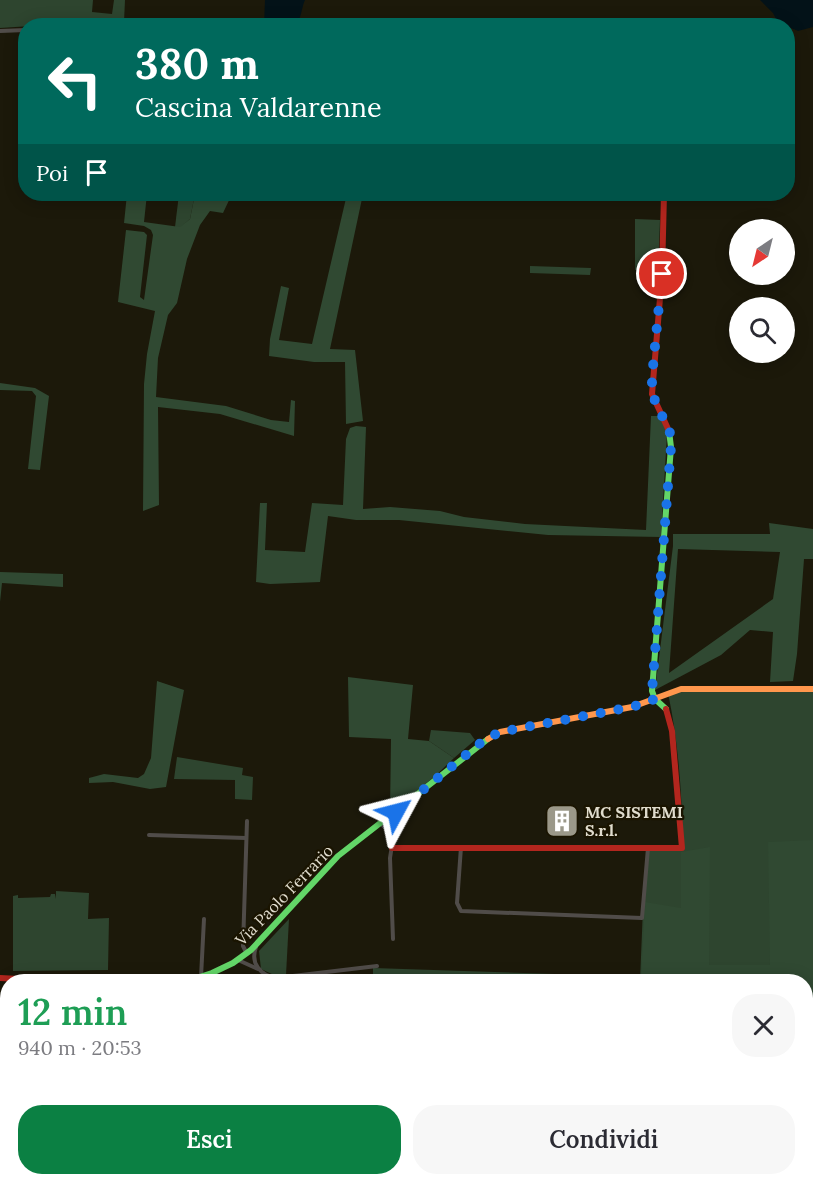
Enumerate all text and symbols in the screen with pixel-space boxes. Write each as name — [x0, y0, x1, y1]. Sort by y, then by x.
text: 380 m — [135, 37, 259, 91]
icon: left — [36, 42, 114, 120]
text: Cascina Valdarenne — [135, 90, 382, 124]
icon: arrive — [80, 156, 113, 189]
text: Poi — [36, 159, 68, 187]
north arrow — [729, 219, 795, 285]
map controls — [729, 219, 795, 363]
pin — [636, 248, 687, 299]
icon: arrive — [645, 257, 678, 290]
button: search — [729, 297, 795, 363]
position arrow — [364, 780, 428, 844]
place label: MC SISTEMI S.r.l. — [585, 802, 683, 840]
building icon: MC SISTEMI S.r.l. — [544, 803, 580, 839]
street label: Via Paolo Ferrario — [230, 840, 337, 950]
text: 12 min — [18, 989, 127, 1035]
button: close — [732, 994, 795, 1057]
text: 940 m · 20:53 — [18, 1035, 142, 1060]
button: Esci — [18, 1105, 401, 1174]
button: Condividi — [413, 1105, 795, 1174]

